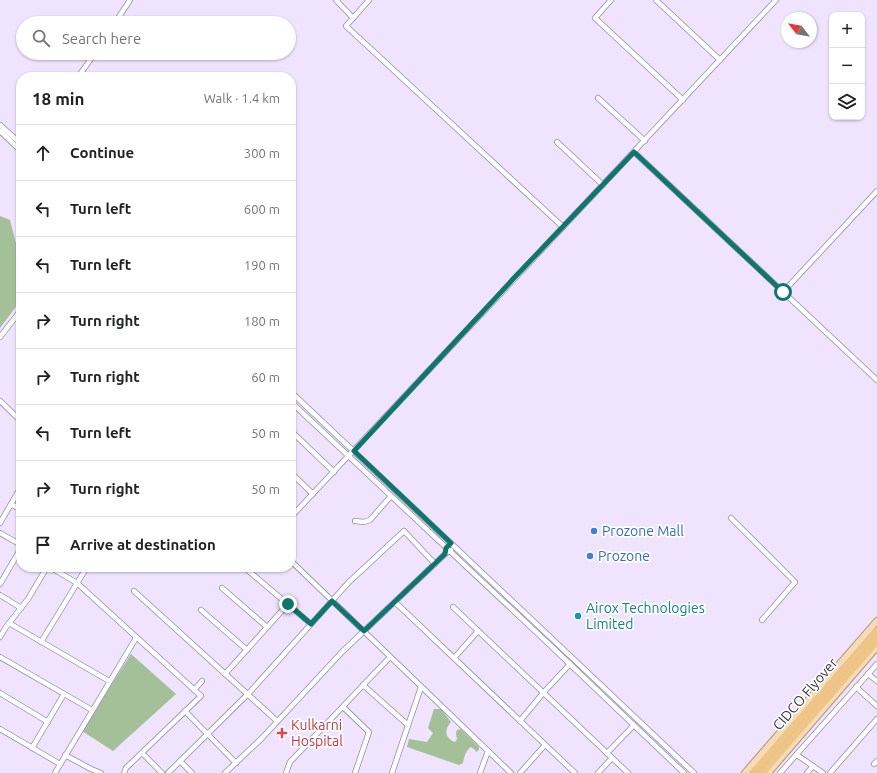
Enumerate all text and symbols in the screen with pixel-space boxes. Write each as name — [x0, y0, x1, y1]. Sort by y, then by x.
north arrow — [781, 12, 817, 48]
map controls — [829, 12, 865, 120]
button: + — [829, 12, 865, 48]
search box — [16, 16, 296, 60]
icon: search — [30, 27, 52, 49]
text: Search here — [62, 30, 141, 47]
button: − — [829, 48, 865, 84]
button: layers — [829, 84, 865, 120]
text: 18 min — [32, 89, 85, 108]
text: Walk · 1.4 km — [204, 91, 280, 105]
icon: ahead — [32, 142, 54, 164]
text: Continue — [70, 144, 134, 161]
text: 300 m — [244, 146, 280, 160]
icon: left — [32, 198, 54, 220]
text: Turn left — [70, 200, 131, 217]
text: 600 m — [244, 202, 280, 216]
icon: left — [32, 254, 54, 276]
text: Turn left — [70, 256, 131, 273]
text: 190 m — [244, 258, 280, 272]
route start — [774, 283, 792, 301]
icon: right — [32, 310, 54, 332]
text: Turn right — [70, 312, 140, 329]
text: 180 m — [244, 314, 280, 328]
icon: right — [32, 366, 54, 388]
text: Turn right — [70, 368, 140, 385]
text: 60 m — [251, 370, 280, 384]
icon: left — [32, 422, 54, 444]
text: Turn left — [70, 424, 131, 441]
text: 50 m — [251, 426, 280, 440]
icon: right — [32, 478, 54, 500]
text: Turn right — [70, 480, 140, 497]
text: 50 m — [251, 482, 280, 496]
place label: Prozone Mall — [602, 523, 684, 539]
marker: Prozone Mall — [589, 526, 599, 536]
icon: arrive — [32, 534, 54, 556]
text: Arrive at destination — [70, 536, 216, 553]
place label: Prozone — [598, 548, 650, 564]
marker: Prozone — [585, 551, 595, 561]
route end — [279, 595, 297, 613]
place label: Airox Technologies Limited — [586, 600, 705, 632]
marker: Airox Technologies Limited — [573, 611, 583, 621]
street label: CIDCO Flyover — [769, 654, 841, 733]
place label: Kulkarni Hospital — [291, 717, 343, 749]
marker: Kulkarni Hospital — [276, 727, 288, 739]

